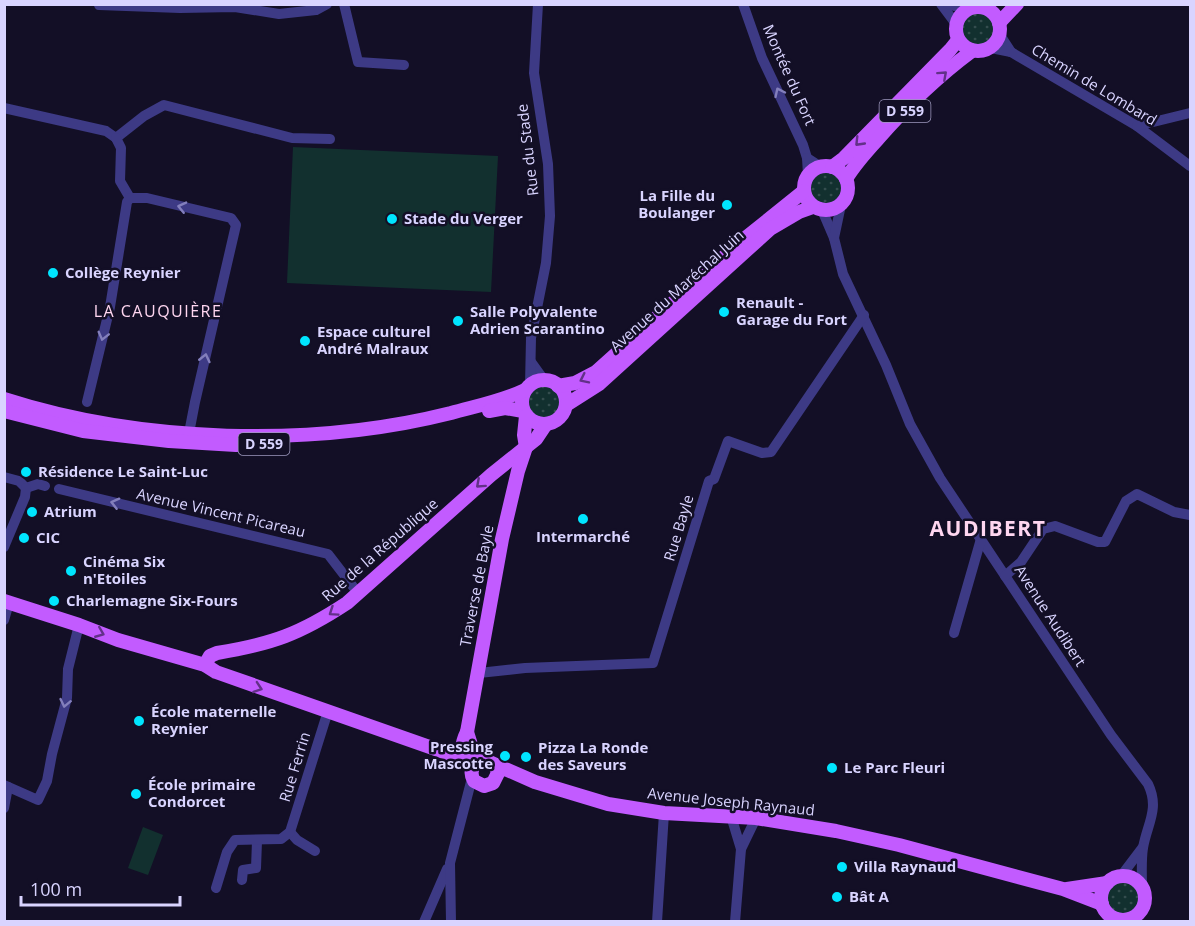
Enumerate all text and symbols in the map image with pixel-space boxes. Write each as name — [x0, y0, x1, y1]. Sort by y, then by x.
street label: Montée du Fort — [759, 21, 821, 128]
street label: Chemin de Lombard — [1028, 39, 1161, 130]
one-way arrow — [936, 71, 947, 82]
one-way arrow — [774, 88, 786, 99]
road number: D 559 — [880, 100, 930, 122]
street label: Rue du Stade — [511, 103, 543, 197]
one-way arrow — [856, 135, 867, 146]
place label: La Fille du Boulanger — [638, 185, 715, 222]
marker: La Fille du Boulanger — [720, 198, 734, 212]
one-way arrow — [178, 201, 188, 214]
place label: Stade du Verger — [404, 208, 523, 228]
marker: Stade du Verger — [385, 212, 399, 226]
street label: Avenue du Maréchal Juin — [605, 225, 747, 356]
place label: Collège Reynier — [65, 262, 181, 282]
marker: Collège Reynier — [46, 266, 60, 280]
place label: Renault - Garage du Fort — [736, 292, 848, 329]
district label: LA CAUQUIÈRE — [94, 300, 222, 322]
place label: Salle Polyvalente Adrien Scarantino — [470, 301, 605, 338]
marker: Renault - Garage du Fort — [717, 305, 731, 319]
marker: Salle Polyvalente Adrien Scarantino — [451, 314, 465, 328]
place label: Espace culturel André Malraux — [317, 321, 431, 358]
one-way arrow — [97, 331, 110, 341]
marker: Espace culturel André Malraux — [298, 334, 312, 348]
one-way arrow — [197, 353, 210, 363]
one-way arrow — [579, 371, 590, 383]
road number: D 559 — [238, 433, 290, 455]
place label: Résidence Le Saint-Luc — [38, 461, 208, 481]
marker: Résidence Le Saint-Luc — [19, 465, 33, 479]
one-way arrow — [476, 477, 487, 488]
street label: Avenue Vincent Picareau — [135, 483, 308, 541]
street label: Rue Bayle — [658, 492, 698, 563]
street label: Rue de la République — [317, 493, 442, 605]
one-way arrow — [110, 497, 120, 510]
place label: Atrium — [44, 501, 97, 521]
marker: Atrium — [25, 505, 39, 519]
marker: Intermarché — [576, 512, 590, 526]
district label: AUDIBERT — [930, 514, 1046, 542]
street label: Traverse de Bayle — [454, 523, 498, 648]
place label: Intermarché — [536, 526, 630, 546]
place label: CIC — [36, 527, 61, 547]
marker: CIC — [17, 531, 31, 545]
place label: Cinéma Six n'Etoiles — [83, 551, 165, 588]
street label: Avenue Audibert — [1011, 561, 1091, 670]
marker: Cinéma Six n'Etoiles — [64, 564, 78, 578]
place label: Charlemagne Six-Fours — [66, 590, 238, 610]
marker: Charlemagne Six-Fours — [47, 594, 61, 608]
one-way arrow — [329, 605, 340, 616]
one-way arrow — [94, 626, 105, 638]
one-way arrow — [253, 680, 263, 693]
one-way arrow — [59, 698, 72, 708]
place label: École maternelle Reynier — [151, 701, 277, 738]
marker: École maternelle Reynier — [132, 714, 146, 728]
street label: Rue Ferrin — [274, 729, 314, 804]
place label: Pressing Mascotte — [423, 736, 494, 773]
place label: Pizza La Ronde des Saveurs — [538, 737, 649, 774]
marker: Pressing Mascotte — [498, 749, 512, 763]
marker: Pizza La Ronde des Saveurs — [519, 750, 533, 764]
place label: Le Parc Fleuri — [844, 757, 945, 777]
marker: Le Parc Fleuri — [825, 761, 839, 775]
place label: École primaire Condorcet — [148, 774, 256, 811]
street label: Avenue Joseph Raynaud — [646, 782, 816, 820]
marker: École primaire Condorcet — [129, 787, 143, 801]
place label: Villa Raynaud — [854, 856, 956, 876]
marker: Villa Raynaud — [835, 860, 849, 874]
scale bar — [21, 869, 180, 907]
text: 100 m — [30, 877, 82, 901]
place label: Bât A — [849, 886, 890, 906]
marker: Bât A — [830, 890, 844, 904]

